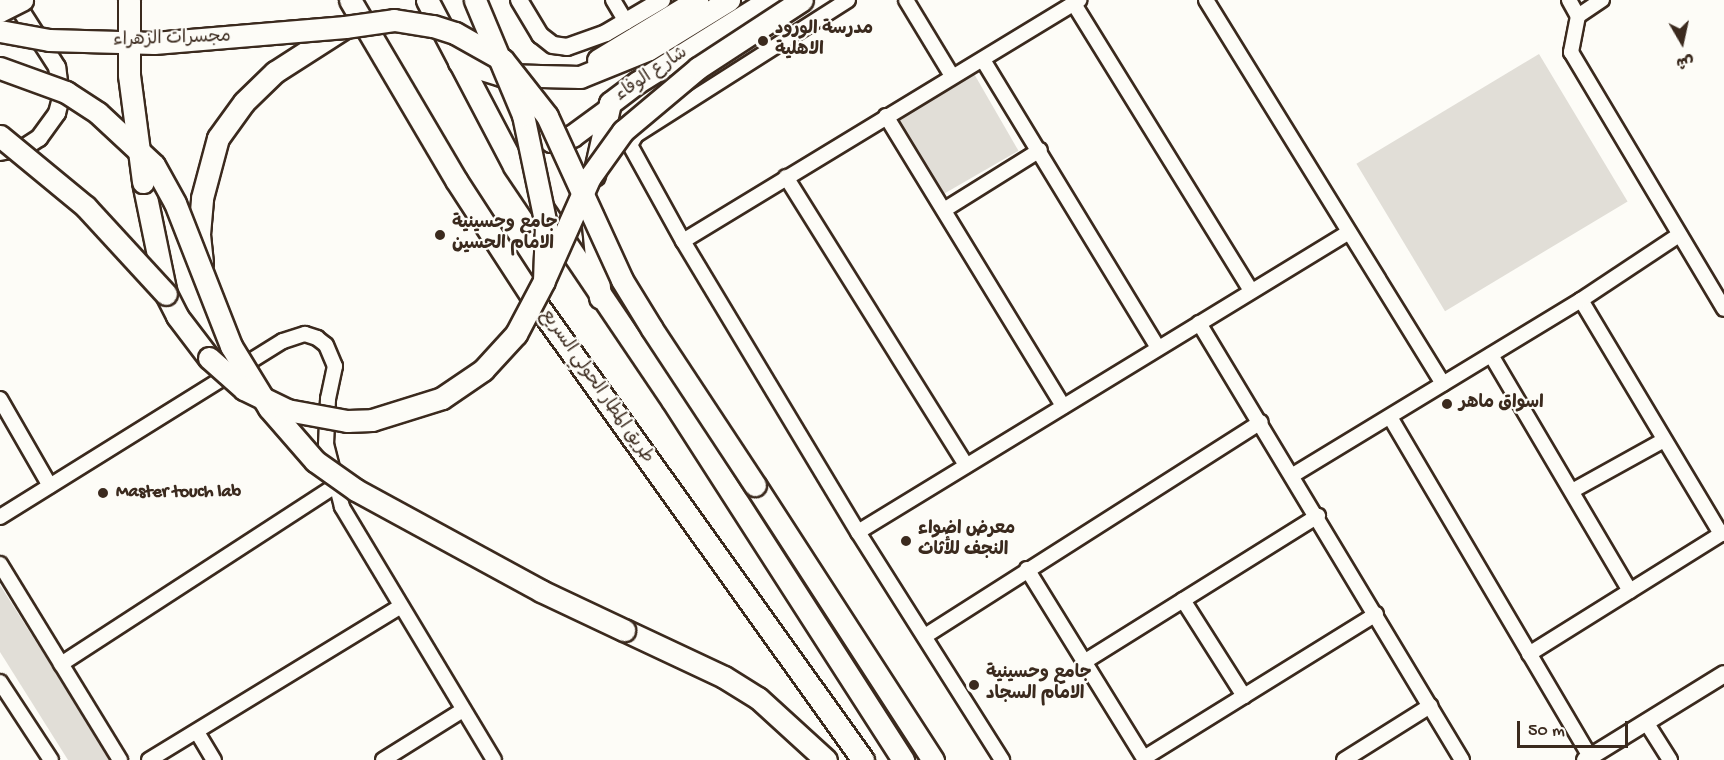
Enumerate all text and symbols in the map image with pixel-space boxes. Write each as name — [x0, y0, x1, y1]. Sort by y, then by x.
north arrow — [1652, 12, 1712, 72]
place label: مدرسة الورود الاهلية — [775, 20, 873, 63]
street label: مجسرات الزهراء — [113, 27, 231, 53]
marker: مدرسة الورود الاهلية — [756, 34, 770, 48]
street label: شارع الوفاء — [612, 43, 692, 107]
text: ش — [1675, 50, 1695, 71]
place label: جامع وحسينية الامام الحسين — [452, 214, 558, 256]
marker: جامع وحسينية الامام الحسين — [433, 228, 447, 242]
street label: طريق المطار الحولي السريع — [535, 306, 657, 468]
place label: اسواق ماهر — [1459, 393, 1544, 415]
marker: اسواق ماهر — [1440, 397, 1454, 411]
place label: Master touch lab — [116, 482, 241, 504]
marker: Master touch lab — [94, 484, 112, 502]
place label: معرض اضواء النجف للأثاث — [918, 520, 1015, 562]
marker: معرض اضواء النجف للأثاث — [899, 534, 913, 548]
place label: جامع وحسينية الامام السجاد — [986, 664, 1092, 706]
marker: جامع وحسينية الامام السجاد — [967, 678, 981, 692]
scale bar — [1520, 709, 1631, 747]
text: 50 m — [1528, 721, 1565, 742]

